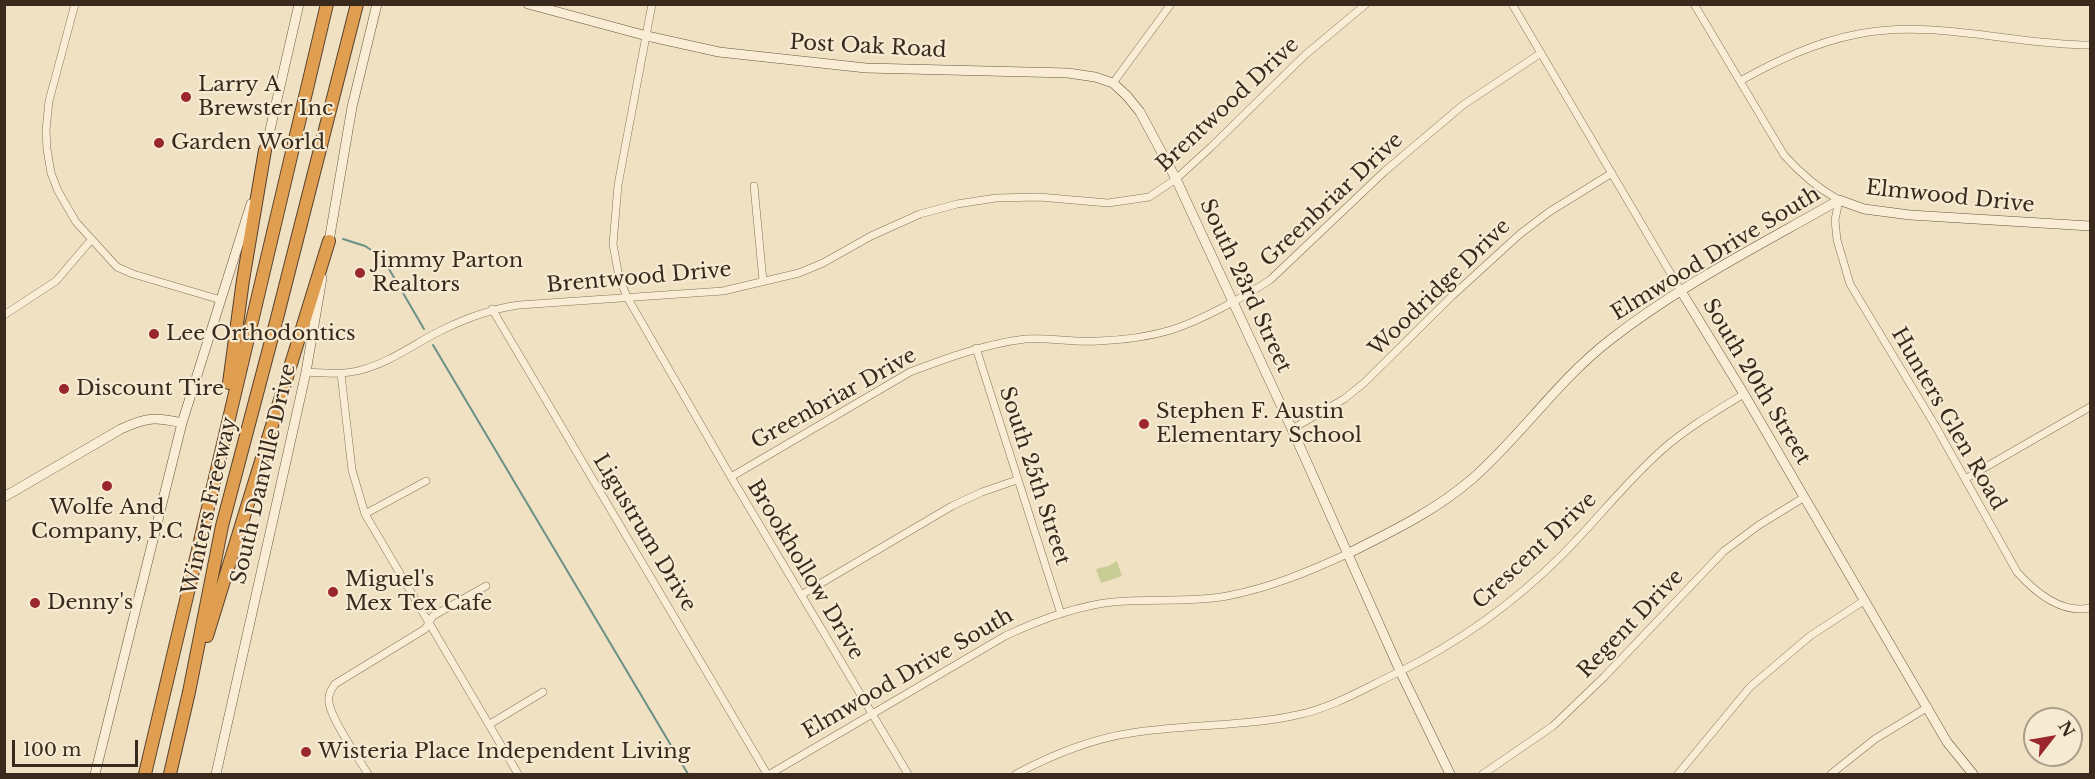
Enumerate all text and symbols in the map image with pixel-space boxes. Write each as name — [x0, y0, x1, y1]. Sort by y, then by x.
street label: Post Oak Road — [789, 30, 947, 64]
street label: Brentwood Drive — [1152, 33, 1304, 177]
place label: Larry A Brewster Inc — [198, 72, 333, 122]
marker: Larry A Brewster Inc — [179, 90, 193, 104]
street label: Greenbriar Drive — [1256, 128, 1408, 272]
place label: Garden World — [171, 130, 325, 156]
marker: Garden World — [152, 136, 166, 150]
street label: Elmwood Drive — [1864, 176, 2036, 218]
street label: Elmwood Drive South — [1607, 182, 1825, 326]
street label: South 23rd Street — [1194, 195, 1296, 377]
street label: Woodridge Drive — [1364, 214, 1516, 362]
place label: Jimmy Parton Realtors — [372, 248, 523, 298]
street label: Brentwood Drive — [545, 257, 733, 299]
marker: Jimmy Parton Realtors — [353, 266, 367, 280]
street label: South 20th Street — [1696, 294, 1816, 470]
place label: Lee Orthodontics — [166, 321, 356, 347]
street label: Hunters Glen Road — [1885, 323, 2011, 515]
marker: Lee Orthodontics — [147, 327, 161, 341]
street label: Greenbriar Drive — [747, 343, 921, 455]
street label: South Danville Drive — [226, 361, 302, 587]
place label: Discount Tire — [76, 376, 224, 402]
marker: Discount Tire — [57, 382, 71, 396]
street label: South 25th Street — [993, 384, 1075, 568]
place label: Stephen F. Austin Elementary School — [1156, 399, 1362, 449]
street label: Winters Freeway — [177, 415, 243, 597]
marker: Stephen F. Austin Elementary School — [1137, 417, 1151, 431]
street label: Ligustrum Drive — [587, 450, 701, 616]
street label: Brookhollow Drive — [741, 475, 869, 665]
marker: Wolfe And Company, P.C — [100, 479, 114, 493]
street label: Crescent Drive — [1468, 487, 1602, 615]
place label: Wolfe And Company, P.C — [31, 495, 183, 545]
street label: Regent Drive — [1573, 564, 1689, 684]
place label: Miguel's Mex Tex Cafe — [345, 567, 492, 617]
marker: Miguel's Mex Tex Cafe — [326, 585, 340, 599]
place label: Denny's — [47, 590, 133, 616]
marker: Denny's — [28, 596, 42, 610]
street label: Elmwood Drive South — [798, 603, 1018, 745]
north arrow — [2023, 707, 2083, 767]
text: N — [2054, 717, 2079, 740]
scale bar — [15, 728, 141, 766]
text: 100 m — [23, 739, 81, 761]
place label: Wisteria Place Independent Living — [318, 739, 690, 765]
marker: Wisteria Place Independent Living — [299, 745, 313, 759]

